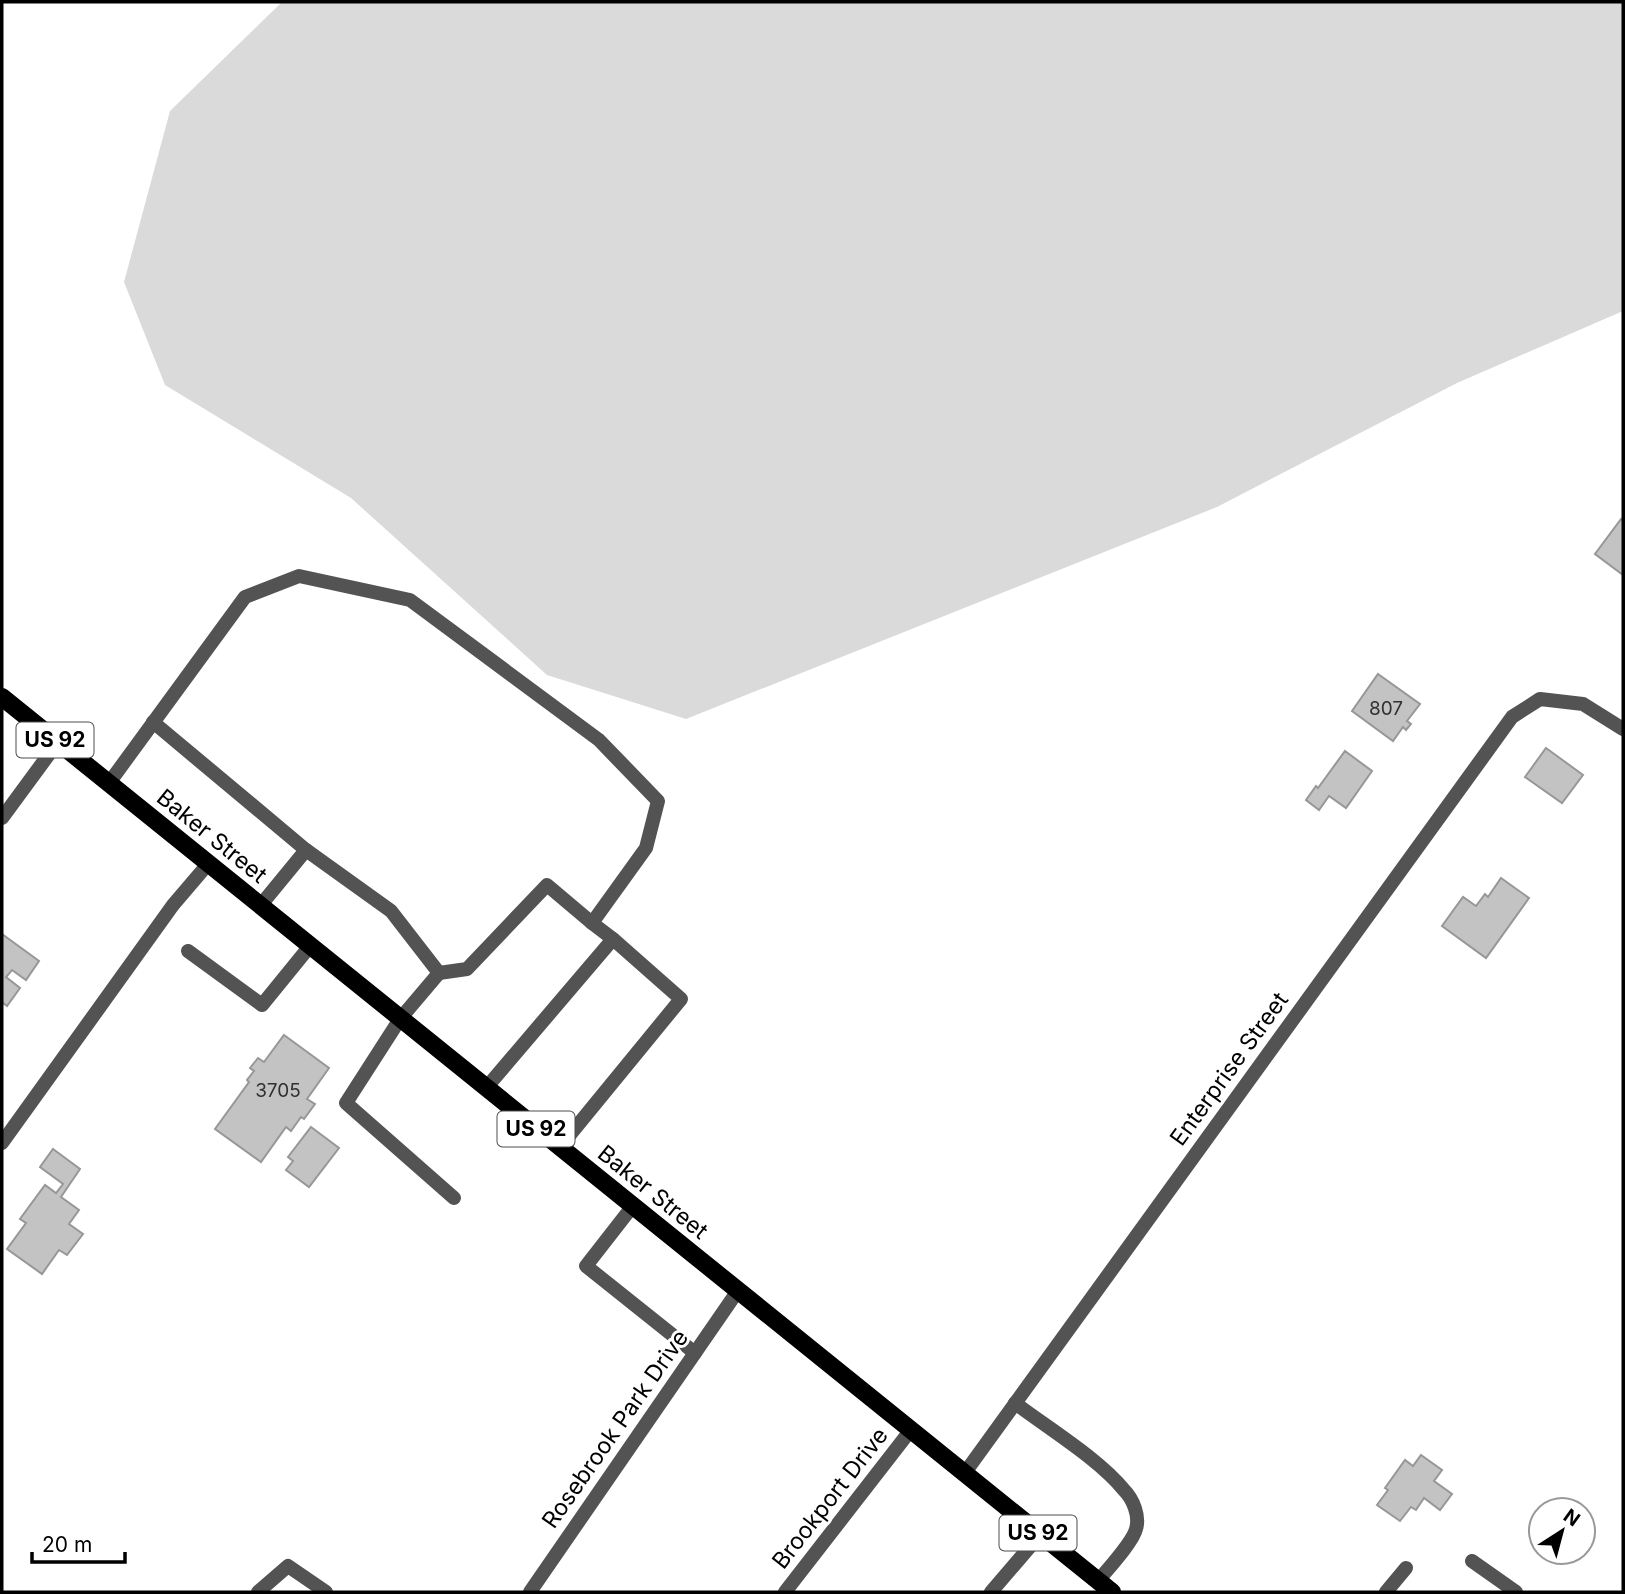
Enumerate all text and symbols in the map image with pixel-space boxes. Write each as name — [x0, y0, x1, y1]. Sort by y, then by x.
house number: 807 — [1369, 697, 1403, 720]
road number: US 92 — [16, 722, 94, 758]
street label: Baker Street — [151, 783, 273, 889]
street label: Enterprise Street — [1164, 986, 1294, 1151]
house number: 3705 — [255, 1079, 301, 1102]
road number: US 92 — [498, 1112, 574, 1146]
street label: Baker Street — [592, 1139, 714, 1245]
street label: Rosebrook Park Drive — [536, 1324, 694, 1534]
street label: Brookport Drive — [766, 1422, 894, 1574]
north arrow — [1527, 1496, 1597, 1566]
text: N — [1559, 1504, 1584, 1531]
road number: US 92 — [1000, 1516, 1076, 1550]
scale bar — [32, 1520, 124, 1564]
text: 20 m — [42, 1532, 92, 1557]

